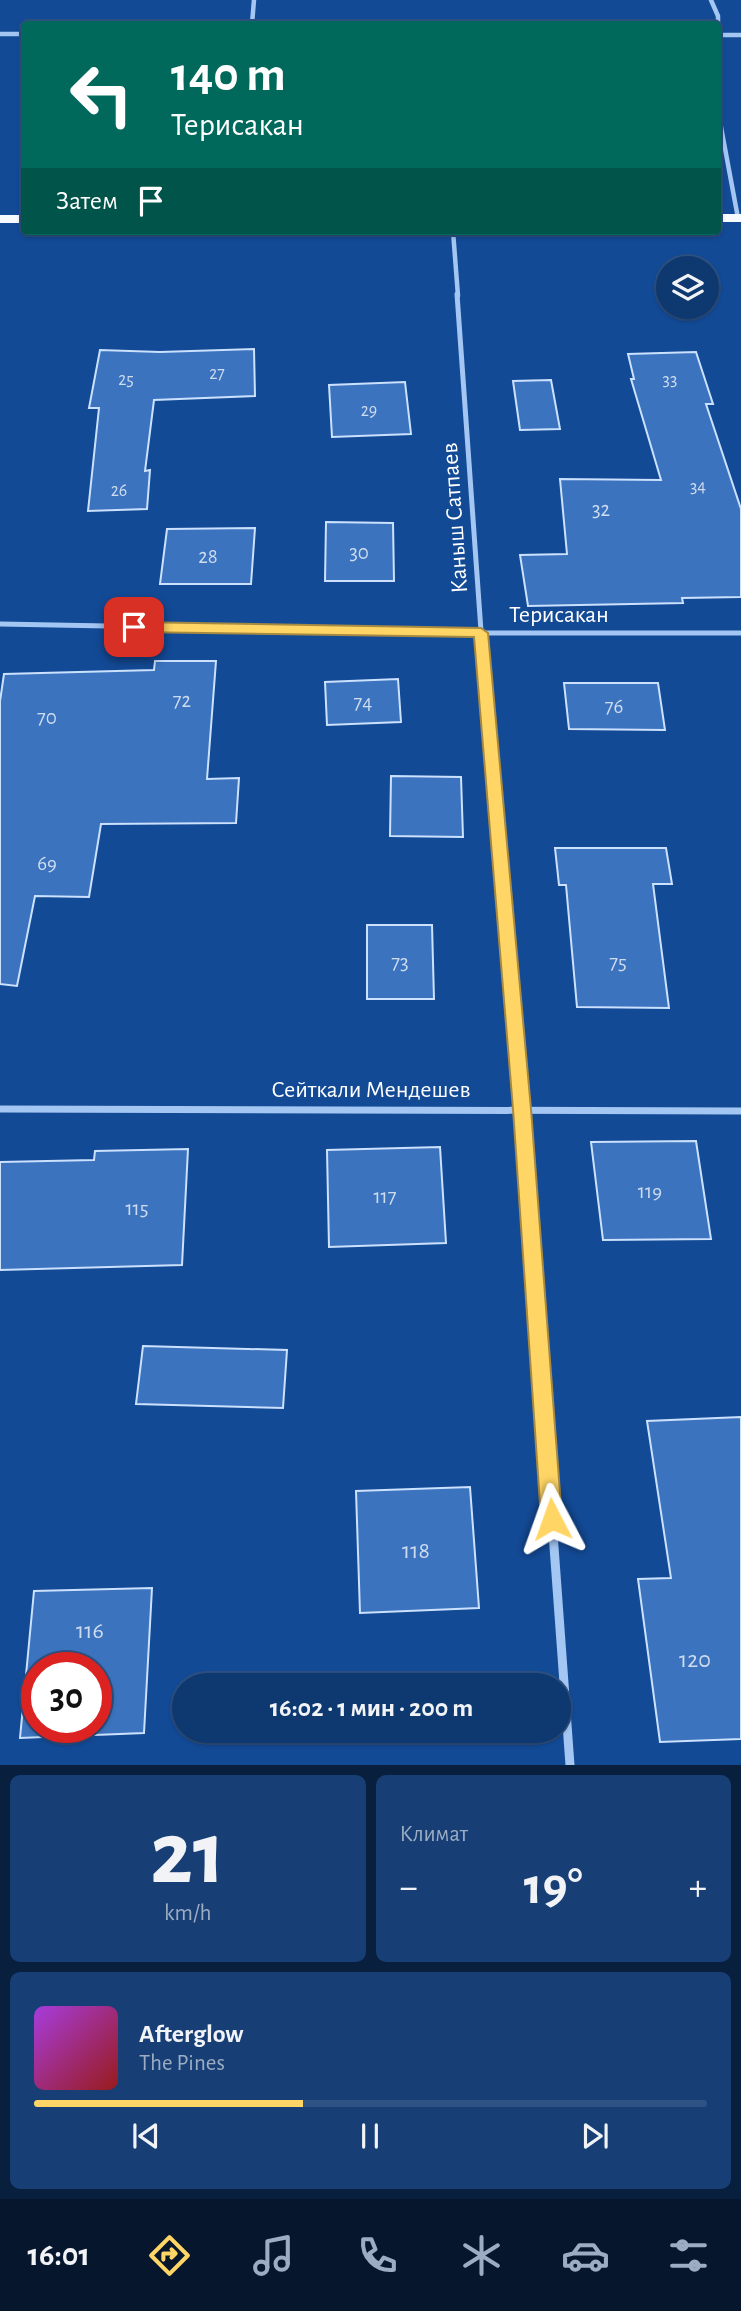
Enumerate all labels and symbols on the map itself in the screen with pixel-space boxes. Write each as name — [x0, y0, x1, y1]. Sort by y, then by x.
house number: 27 — [209, 365, 225, 383]
house number: 25 — [118, 371, 134, 389]
house number: 33 — [663, 371, 677, 389]
house number: 29 — [361, 402, 377, 420]
street label: Каныш Сатпаев — [438, 442, 472, 594]
house number: 34 — [690, 478, 706, 496]
house number: 26 — [111, 482, 127, 500]
house number: 32 — [592, 499, 610, 520]
house number: 30 — [349, 542, 369, 563]
house number: 28 — [198, 546, 218, 567]
pin — [104, 597, 164, 657]
street label: Терисакан — [509, 603, 609, 627]
house number: 72 — [173, 690, 191, 711]
house number: 74 — [354, 692, 372, 713]
house number: 76 — [605, 696, 623, 717]
house number: 70 — [37, 707, 57, 728]
house number: 69 — [37, 853, 57, 874]
house number: 73 — [391, 952, 409, 973]
house number: 75 — [609, 952, 627, 973]
street label: Сейткали Мендешев — [271, 1078, 471, 1102]
house number: 119 — [638, 1181, 662, 1202]
house number: 117 — [373, 1186, 397, 1207]
house number: 115 — [125, 1198, 149, 1219]
position arrow — [515, 1482, 589, 1556]
house number: 118 — [402, 1539, 430, 1563]
house number: 116 — [76, 1619, 104, 1643]
house number: 120 — [679, 1648, 711, 1672]
speed limit sign: 30 — [21, 1652, 112, 1743]

